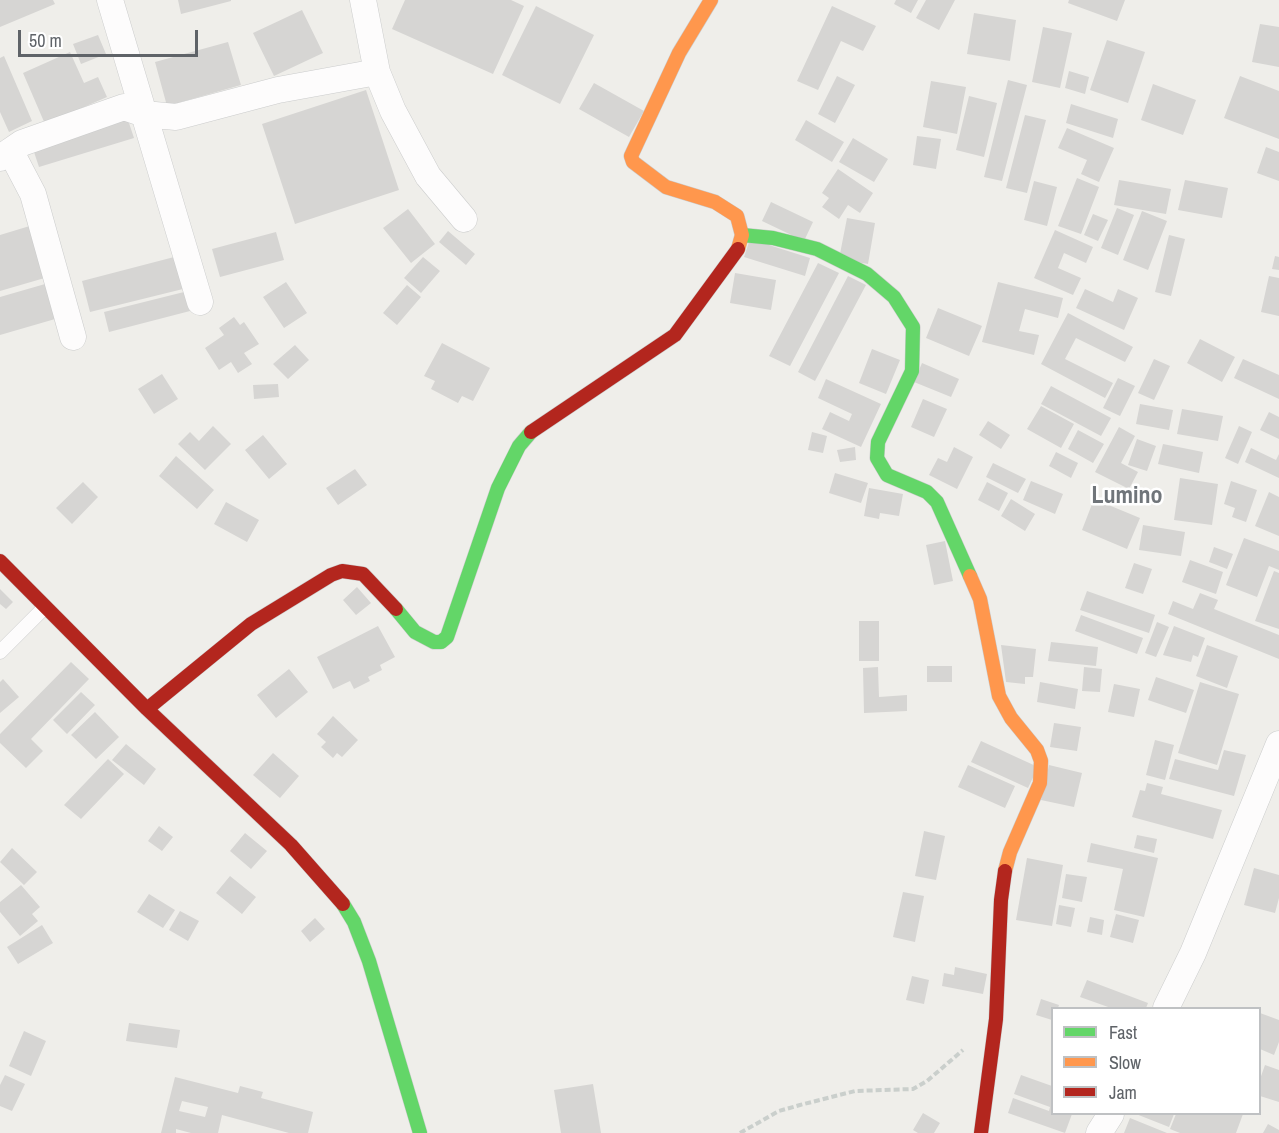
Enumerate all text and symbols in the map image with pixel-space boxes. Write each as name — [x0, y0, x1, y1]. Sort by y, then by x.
scale bar — [21, 18, 201, 56]
text: 50 m — [29, 28, 62, 53]
district label: Lumino — [1091, 483, 1163, 511]
legend — [1051, 1007, 1261, 1115]
text: Fast — [1109, 1020, 1137, 1045]
text: Slow — [1109, 1050, 1141, 1075]
text: Jam — [1109, 1080, 1137, 1105]

